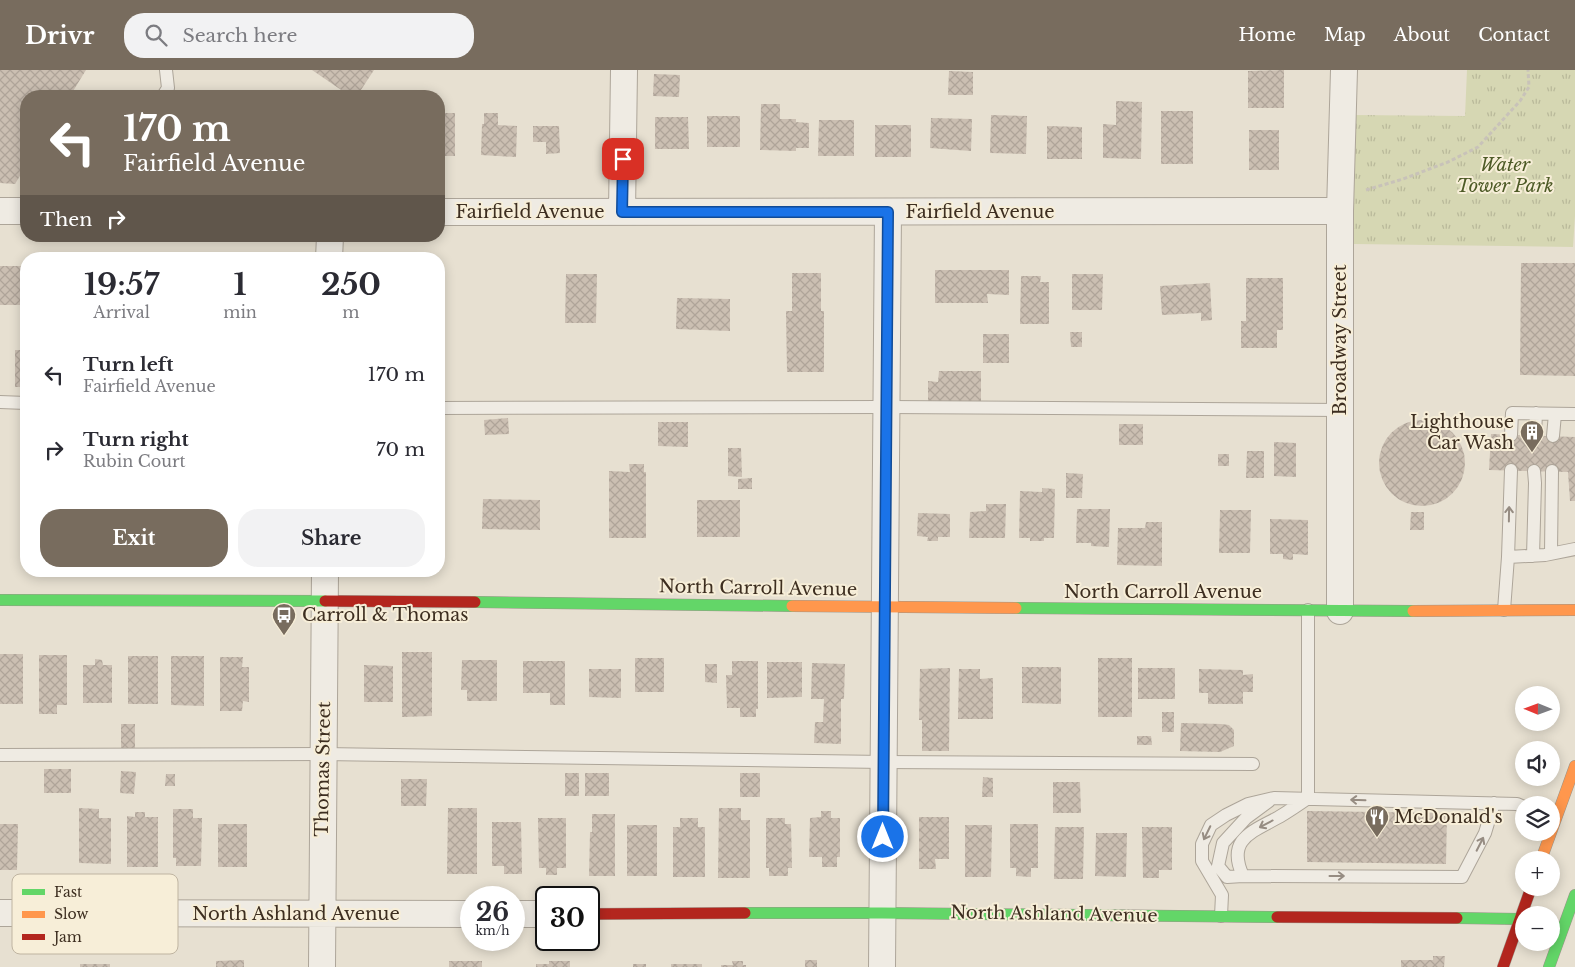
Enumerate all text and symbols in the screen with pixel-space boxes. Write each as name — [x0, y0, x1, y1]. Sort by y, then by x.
search box — [124, 13, 474, 58]
text: Drivr — [25, 21, 94, 50]
icon: search — [142, 21, 170, 49]
text: Search here — [182, 24, 297, 47]
text: Home — [1238, 24, 1296, 46]
text: Map — [1324, 24, 1366, 46]
text: About — [1394, 24, 1450, 46]
text: Contact — [1478, 24, 1550, 46]
text: 170 m — [123, 107, 231, 150]
icon: left — [40, 110, 105, 175]
pin — [602, 138, 644, 180]
icon: arrive — [609, 145, 637, 173]
text: Fairfield Avenue — [123, 150, 305, 177]
park label: Water Tower Park — [1456, 154, 1554, 197]
street label: Fairfield Avenue — [455, 201, 605, 223]
street label: Fairfield Avenue — [905, 201, 1055, 223]
icon: right — [102, 205, 130, 233]
text: Then — [40, 208, 92, 231]
street label: Broadway Street — [1329, 264, 1351, 416]
text: 19:57 — [84, 266, 159, 303]
text: 1 — [234, 266, 247, 303]
text: 250 — [321, 266, 381, 303]
text: Arrival — [93, 302, 150, 322]
text: min — [223, 302, 257, 322]
text: m — [342, 302, 360, 322]
text: Turn left — [83, 353, 174, 376]
icon: left — [40, 361, 68, 389]
text: 170 m — [368, 363, 425, 386]
text: Fairfield Avenue — [83, 376, 216, 396]
place label: Lighthouse Car Wash — [1410, 411, 1514, 454]
building icon: Lighthouse Car Wash — [1519, 419, 1545, 453]
text: Turn right — [83, 428, 189, 451]
icon: right — [40, 436, 68, 464]
text: 70 m — [376, 438, 425, 461]
text: Rubin Court — [83, 451, 186, 471]
one-way arrow — [1504, 506, 1514, 522]
button: Exit — [40, 509, 228, 567]
button: Share — [238, 509, 425, 567]
street label: North Carroll Avenue — [659, 575, 857, 601]
street label: North Carroll Avenue — [1064, 581, 1262, 603]
bus stop icon: Carroll & Thomas — [271, 602, 297, 636]
place label: Carroll & Thomas — [302, 604, 469, 626]
north arrow — [1515, 686, 1560, 731]
map controls — [1515, 686, 1560, 951]
street label: Thomas Street — [311, 701, 335, 837]
button: sound — [1515, 741, 1560, 786]
one-way arrow — [1350, 795, 1366, 804]
button: layers — [1515, 796, 1560, 841]
restaurant icon: McDonald's — [1364, 804, 1390, 838]
place label: McDonald's — [1394, 806, 1503, 828]
position arrow — [856, 810, 908, 862]
one-way arrow — [1260, 819, 1274, 829]
one-way arrow — [1202, 826, 1212, 841]
one-way arrow — [1476, 837, 1485, 852]
button: + — [1515, 851, 1560, 896]
one-way arrow — [1329, 872, 1345, 881]
legend — [12, 874, 178, 954]
text: Fast — [54, 883, 83, 901]
speed limit sign: 30 — [535, 886, 600, 951]
text: 26 — [476, 897, 509, 928]
street label: North Ashland Avenue — [950, 901, 1158, 927]
street label: North Ashland Avenue — [192, 903, 400, 925]
text: Slow — [54, 905, 88, 923]
button: − — [1515, 906, 1560, 951]
text: km/h — [475, 923, 510, 938]
text: Jam — [52, 928, 82, 946]

